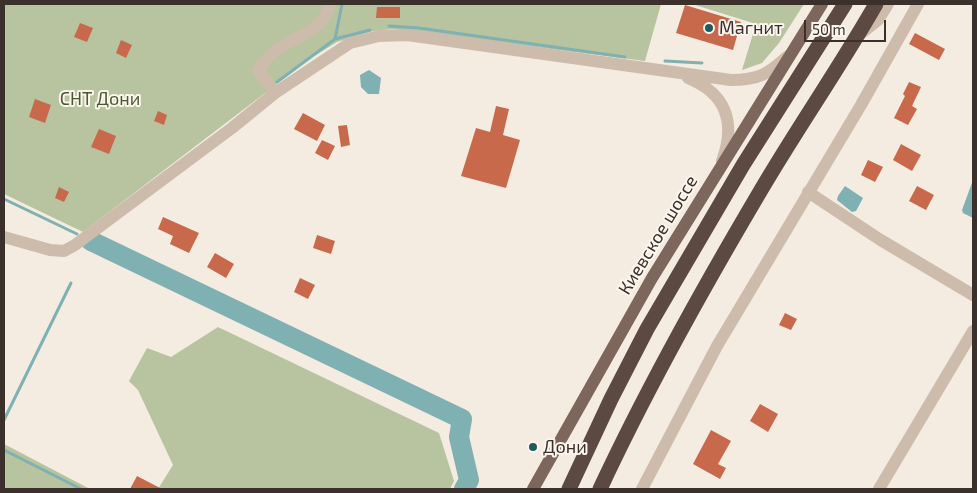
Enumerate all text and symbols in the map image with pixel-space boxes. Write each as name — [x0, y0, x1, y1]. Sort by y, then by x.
scale bar — [807, 10, 890, 42]
place label: Магнит — [719, 17, 783, 39]
text: 50 m — [812, 20, 846, 38]
marker: Магнит — [703, 22, 715, 34]
park label: СНТ Дони — [60, 88, 140, 110]
street label: Киевское шоссе — [614, 171, 702, 299]
place label: Дони — [543, 436, 587, 458]
marker: Дони — [527, 441, 539, 453]

